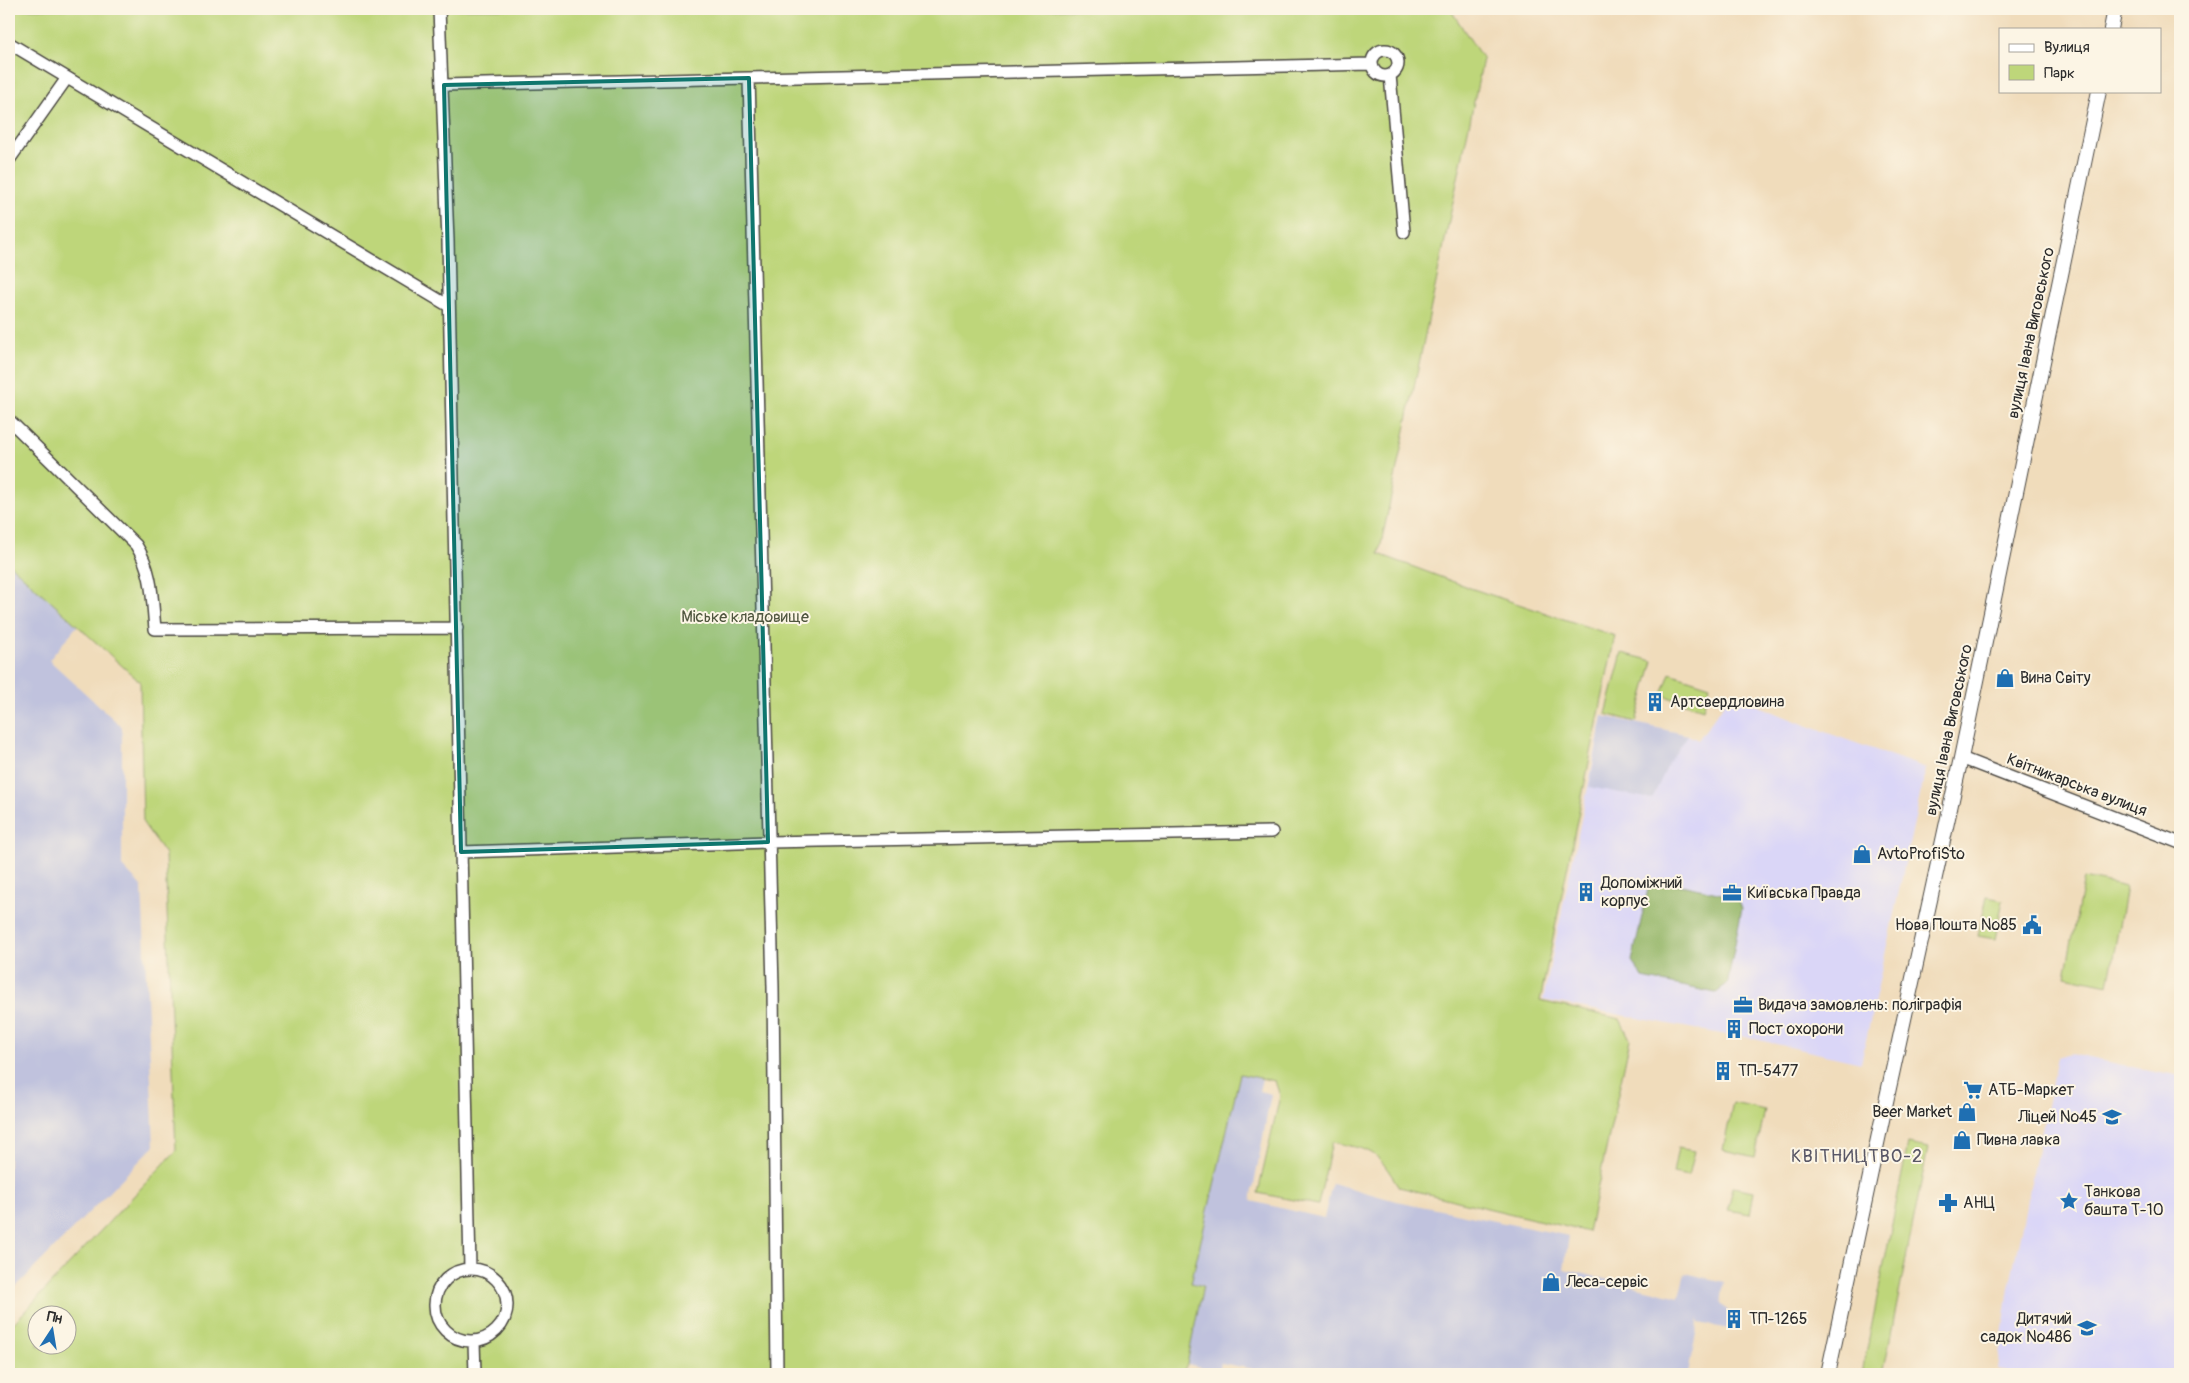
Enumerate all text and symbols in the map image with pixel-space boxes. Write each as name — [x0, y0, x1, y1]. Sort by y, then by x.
legend — [1999, 28, 2162, 92]
text: Вулиця — [2044, 38, 2090, 57]
text: Парк — [2044, 64, 2075, 83]
street label: вулиця Івана Виговського — [2003, 245, 2059, 420]
park label: Міське кладовище — [681, 607, 809, 627]
street label: вулиця Івана Виговського — [1921, 642, 1977, 817]
shop icon: Вина Світу — [1994, 667, 2016, 689]
place label: Вина Світу — [2020, 668, 2091, 688]
building icon: Артсвердловина — [1644, 691, 1666, 713]
place label: Артсвердловина — [1670, 692, 1784, 712]
street label: Квітникарська вулиця — [2004, 749, 2150, 821]
shop icon: AvtoProfiSto — [1851, 843, 1873, 865]
place label: AvtoProfiSto — [1877, 844, 1965, 864]
place label: Допоміжний корпус — [1600, 873, 1682, 911]
building icon: Допоміжний корпус — [1575, 881, 1597, 903]
office icon: Київська Правда — [1721, 882, 1743, 904]
place label: Київська Правда — [1747, 883, 1861, 903]
public building icon: Нова Пошта №85 — [2021, 914, 2043, 936]
place label: Нова Пошта №85 — [1895, 915, 2017, 935]
office icon: Видача замовлень: поліграфія — [1732, 994, 1754, 1016]
place label: Видача замовлень: поліграфія — [1758, 995, 1962, 1015]
building icon: Пост охорони — [1723, 1018, 1745, 1040]
place label: Пост охорони — [1749, 1019, 1843, 1039]
building icon: ТП-5477 — [1712, 1060, 1734, 1082]
place label: ТП-5477 — [1738, 1061, 1799, 1081]
supermarket icon: АТБ-Маркет — [1962, 1079, 1984, 1101]
place label: АТБ-Маркет — [1988, 1080, 2074, 1100]
shop icon: Beer Market — [1956, 1101, 1978, 1123]
place label: Beer Market — [1872, 1102, 1953, 1122]
school or university icon: Ліцей №45 — [2101, 1106, 2123, 1128]
place label: Ліцей №45 — [2017, 1107, 2097, 1127]
shop icon: Пивна лавка — [1951, 1129, 1973, 1151]
place label: Пивна лавка — [1977, 1130, 2060, 1150]
district label: КВІТНИЦТВО-2 — [1791, 1145, 1923, 1168]
place label: Танкова башта Т-10 — [2084, 1182, 2164, 1220]
place icon: Танкова башта Т-10 — [2058, 1190, 2080, 1212]
pharmacy icon: АНЦ — [1937, 1192, 1959, 1214]
place label: АНЦ — [1963, 1193, 1995, 1213]
shop icon: Леса-сервіс — [1540, 1271, 1562, 1293]
place label: Леса-сервіс — [1565, 1272, 1648, 1292]
north arrow — [28, 1306, 78, 1356]
text: Пн — [45, 1308, 64, 1328]
building icon: ТП-1265 — [1723, 1308, 1745, 1330]
place label: ТП-1265 — [1749, 1309, 1807, 1329]
place label: Дитячий садок №486 — [1980, 1309, 2072, 1347]
school or university icon: Дитячий садок №486 — [2076, 1317, 2098, 1339]

